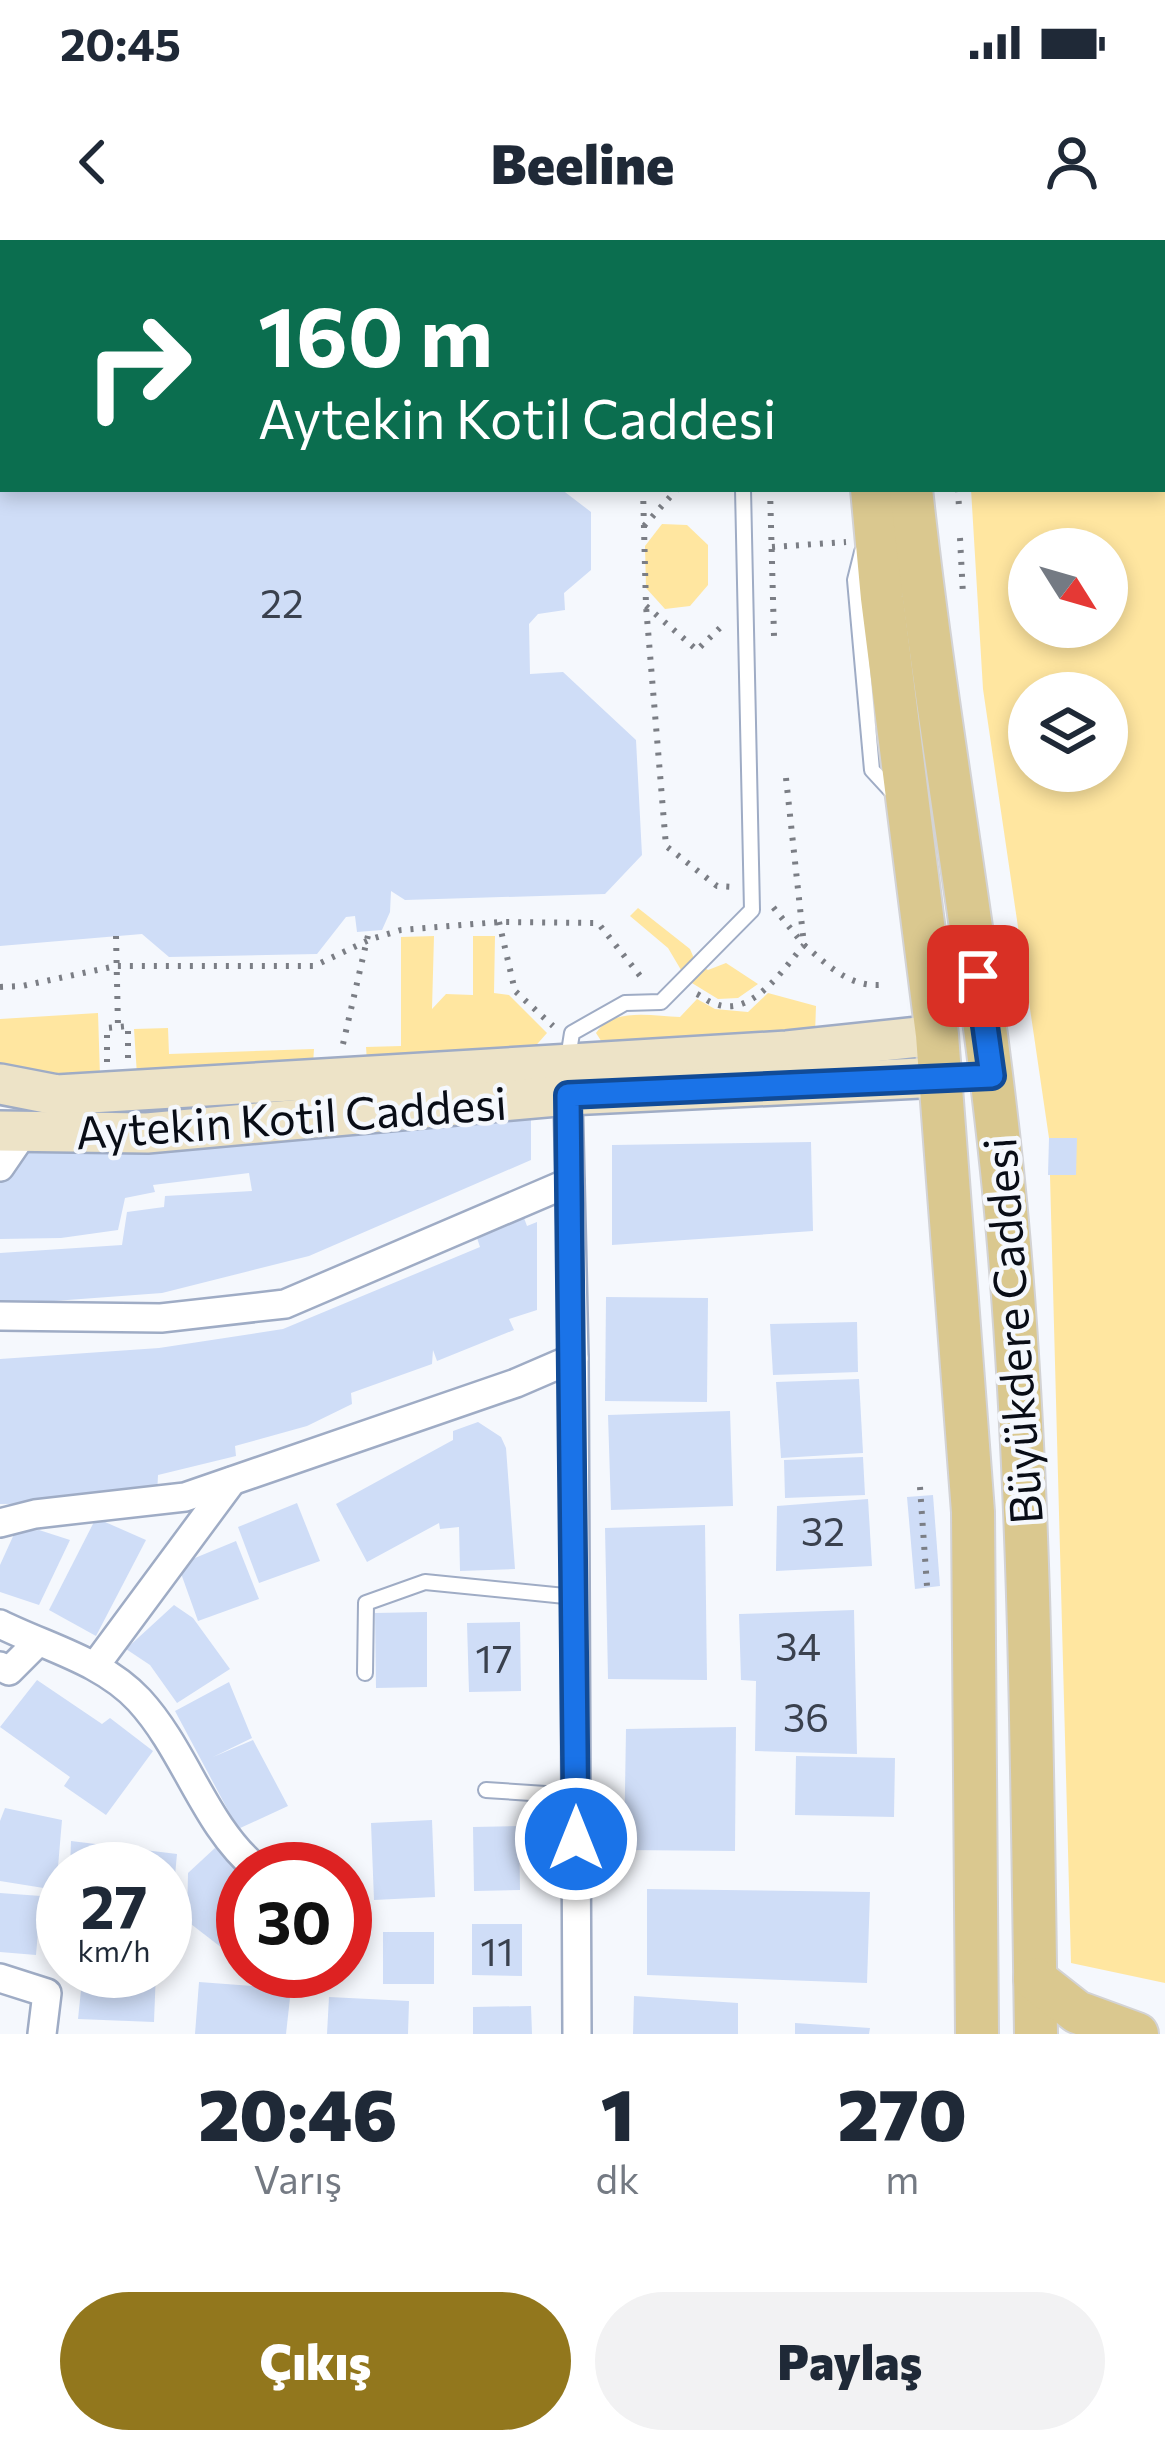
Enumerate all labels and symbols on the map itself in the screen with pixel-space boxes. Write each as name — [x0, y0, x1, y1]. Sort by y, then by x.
north arrow — [1008, 528, 1128, 648]
house number: 22 — [260, 578, 304, 626]
pin — [927, 925, 1029, 1027]
street label: Aytekin Kotil Caddesi — [74, 1073, 508, 1159]
street label: Büyükdere Caddesi — [970, 1136, 1052, 1526]
house number: 32 — [801, 1506, 845, 1554]
house number: 34 — [775, 1621, 821, 1669]
house number: 17 — [475, 1633, 513, 1681]
house number: 36 — [783, 1692, 829, 1740]
position arrow — [513, 1776, 639, 1902]
speed limit sign: 30 — [216, 1842, 372, 1998]
house number: 11 — [480, 1926, 514, 1974]

